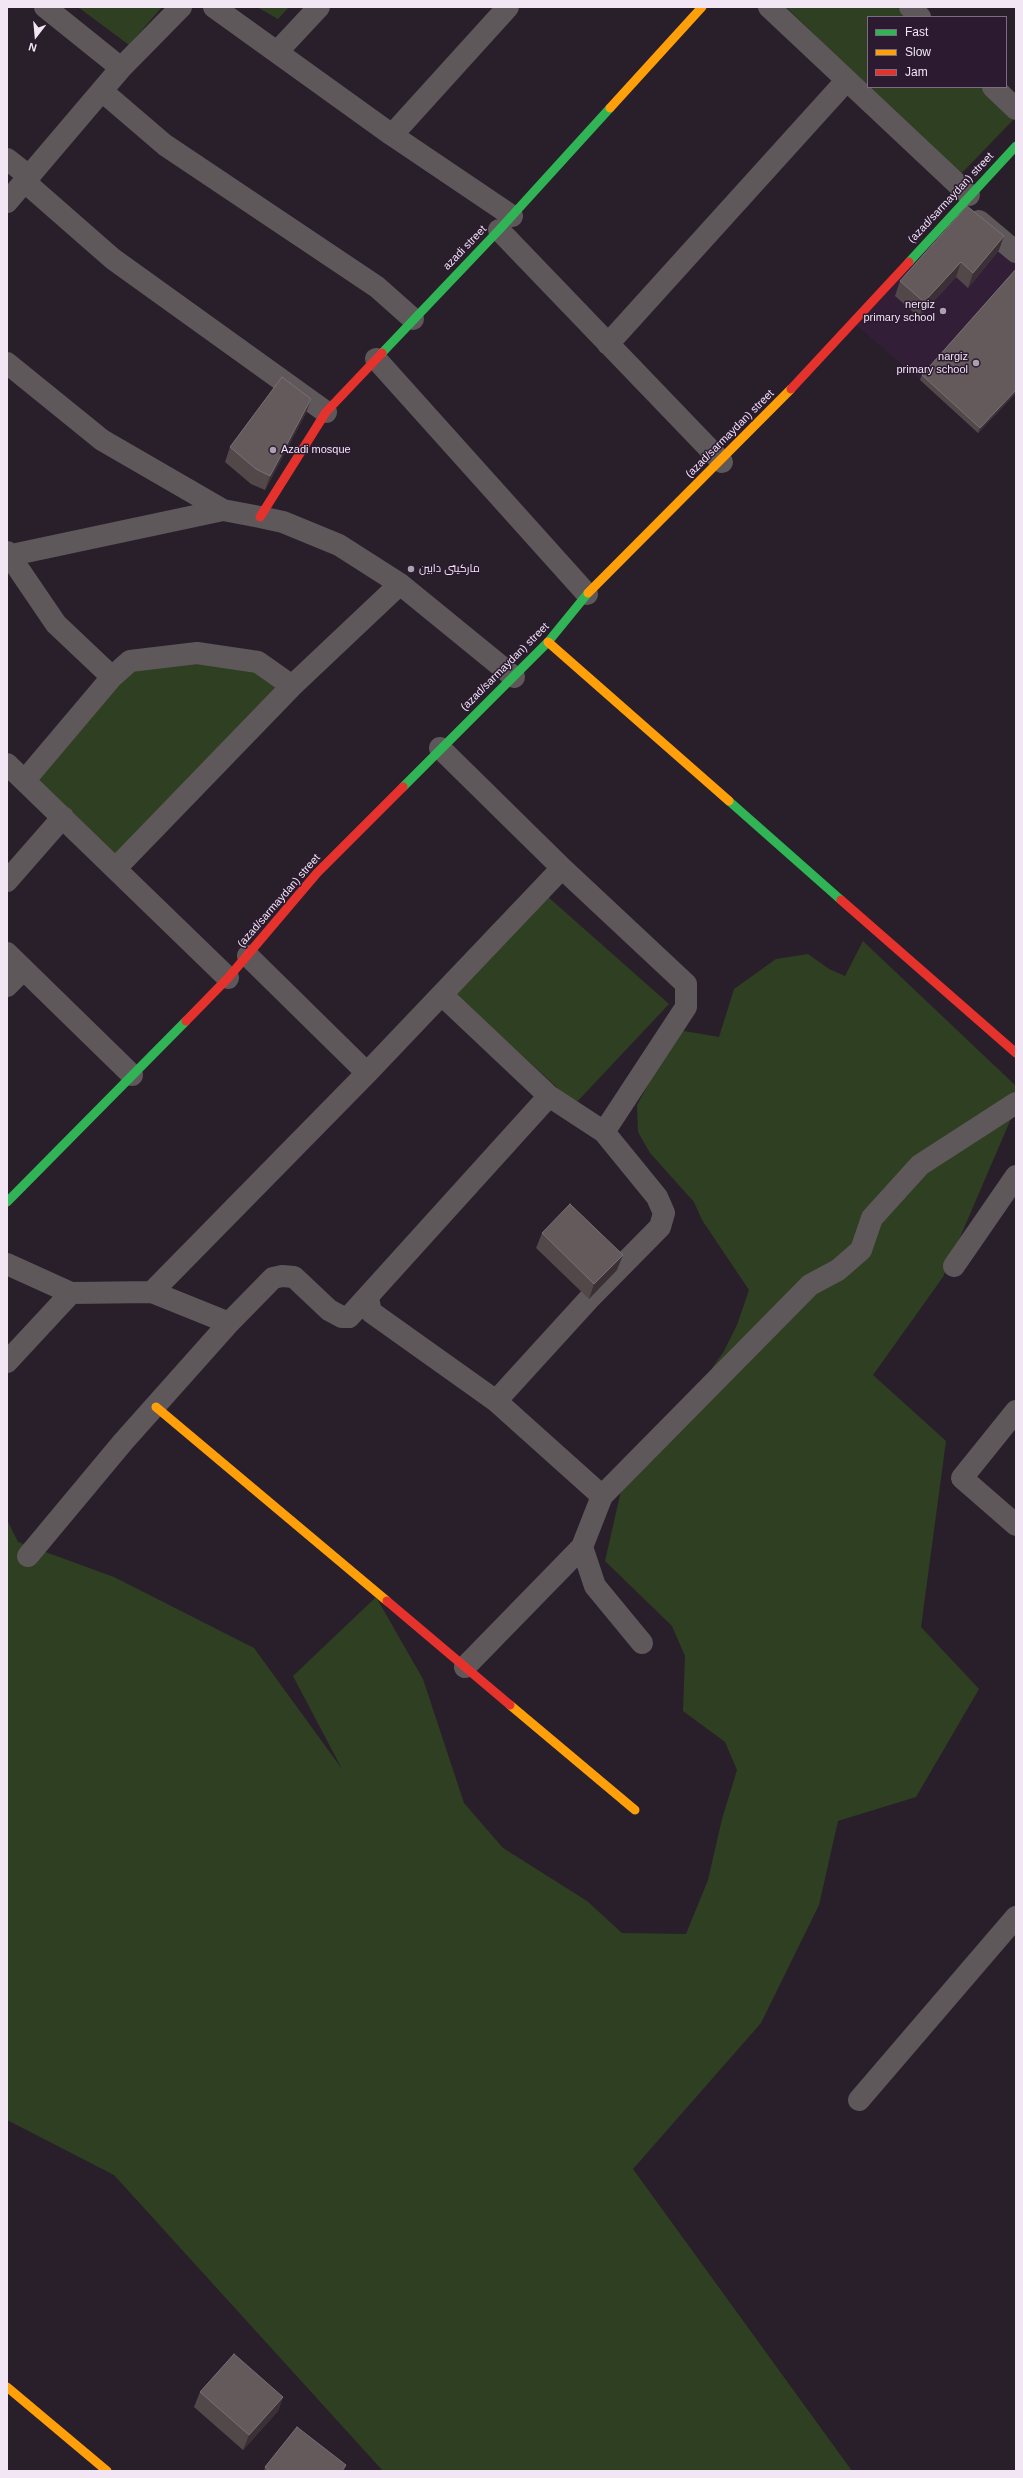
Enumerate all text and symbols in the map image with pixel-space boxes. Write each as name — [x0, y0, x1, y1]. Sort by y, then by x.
north arrow — [16, 16, 56, 56]
legend — [867, 16, 1007, 88]
text: Fast — [905, 25, 928, 39]
text: N — [27, 41, 38, 54]
text: Slow — [905, 45, 931, 59]
text: Jam — [905, 65, 928, 79]
street label: (azad/sarmaydan) street — [906, 150, 996, 246]
street label: azadi street — [441, 223, 489, 273]
place label: nergiz primary school — [863, 298, 935, 324]
marker: nergiz primary school — [938, 306, 948, 316]
place label: nargiz primary school — [896, 350, 968, 376]
marker: nargiz primary school — [971, 358, 981, 368]
street label: (azad/sarmaydan) street — [683, 387, 777, 481]
place label: Azadi mosque — [281, 443, 351, 457]
marker: Azadi mosque — [268, 445, 278, 455]
place label: ماركيتى دابين — [419, 562, 480, 576]
marker: ماركيتى دابين — [406, 564, 416, 574]
street label: (azad/sarmaydan) street — [458, 620, 552, 714]
street label: (azad/sarmaydan) street — [235, 852, 323, 950]

